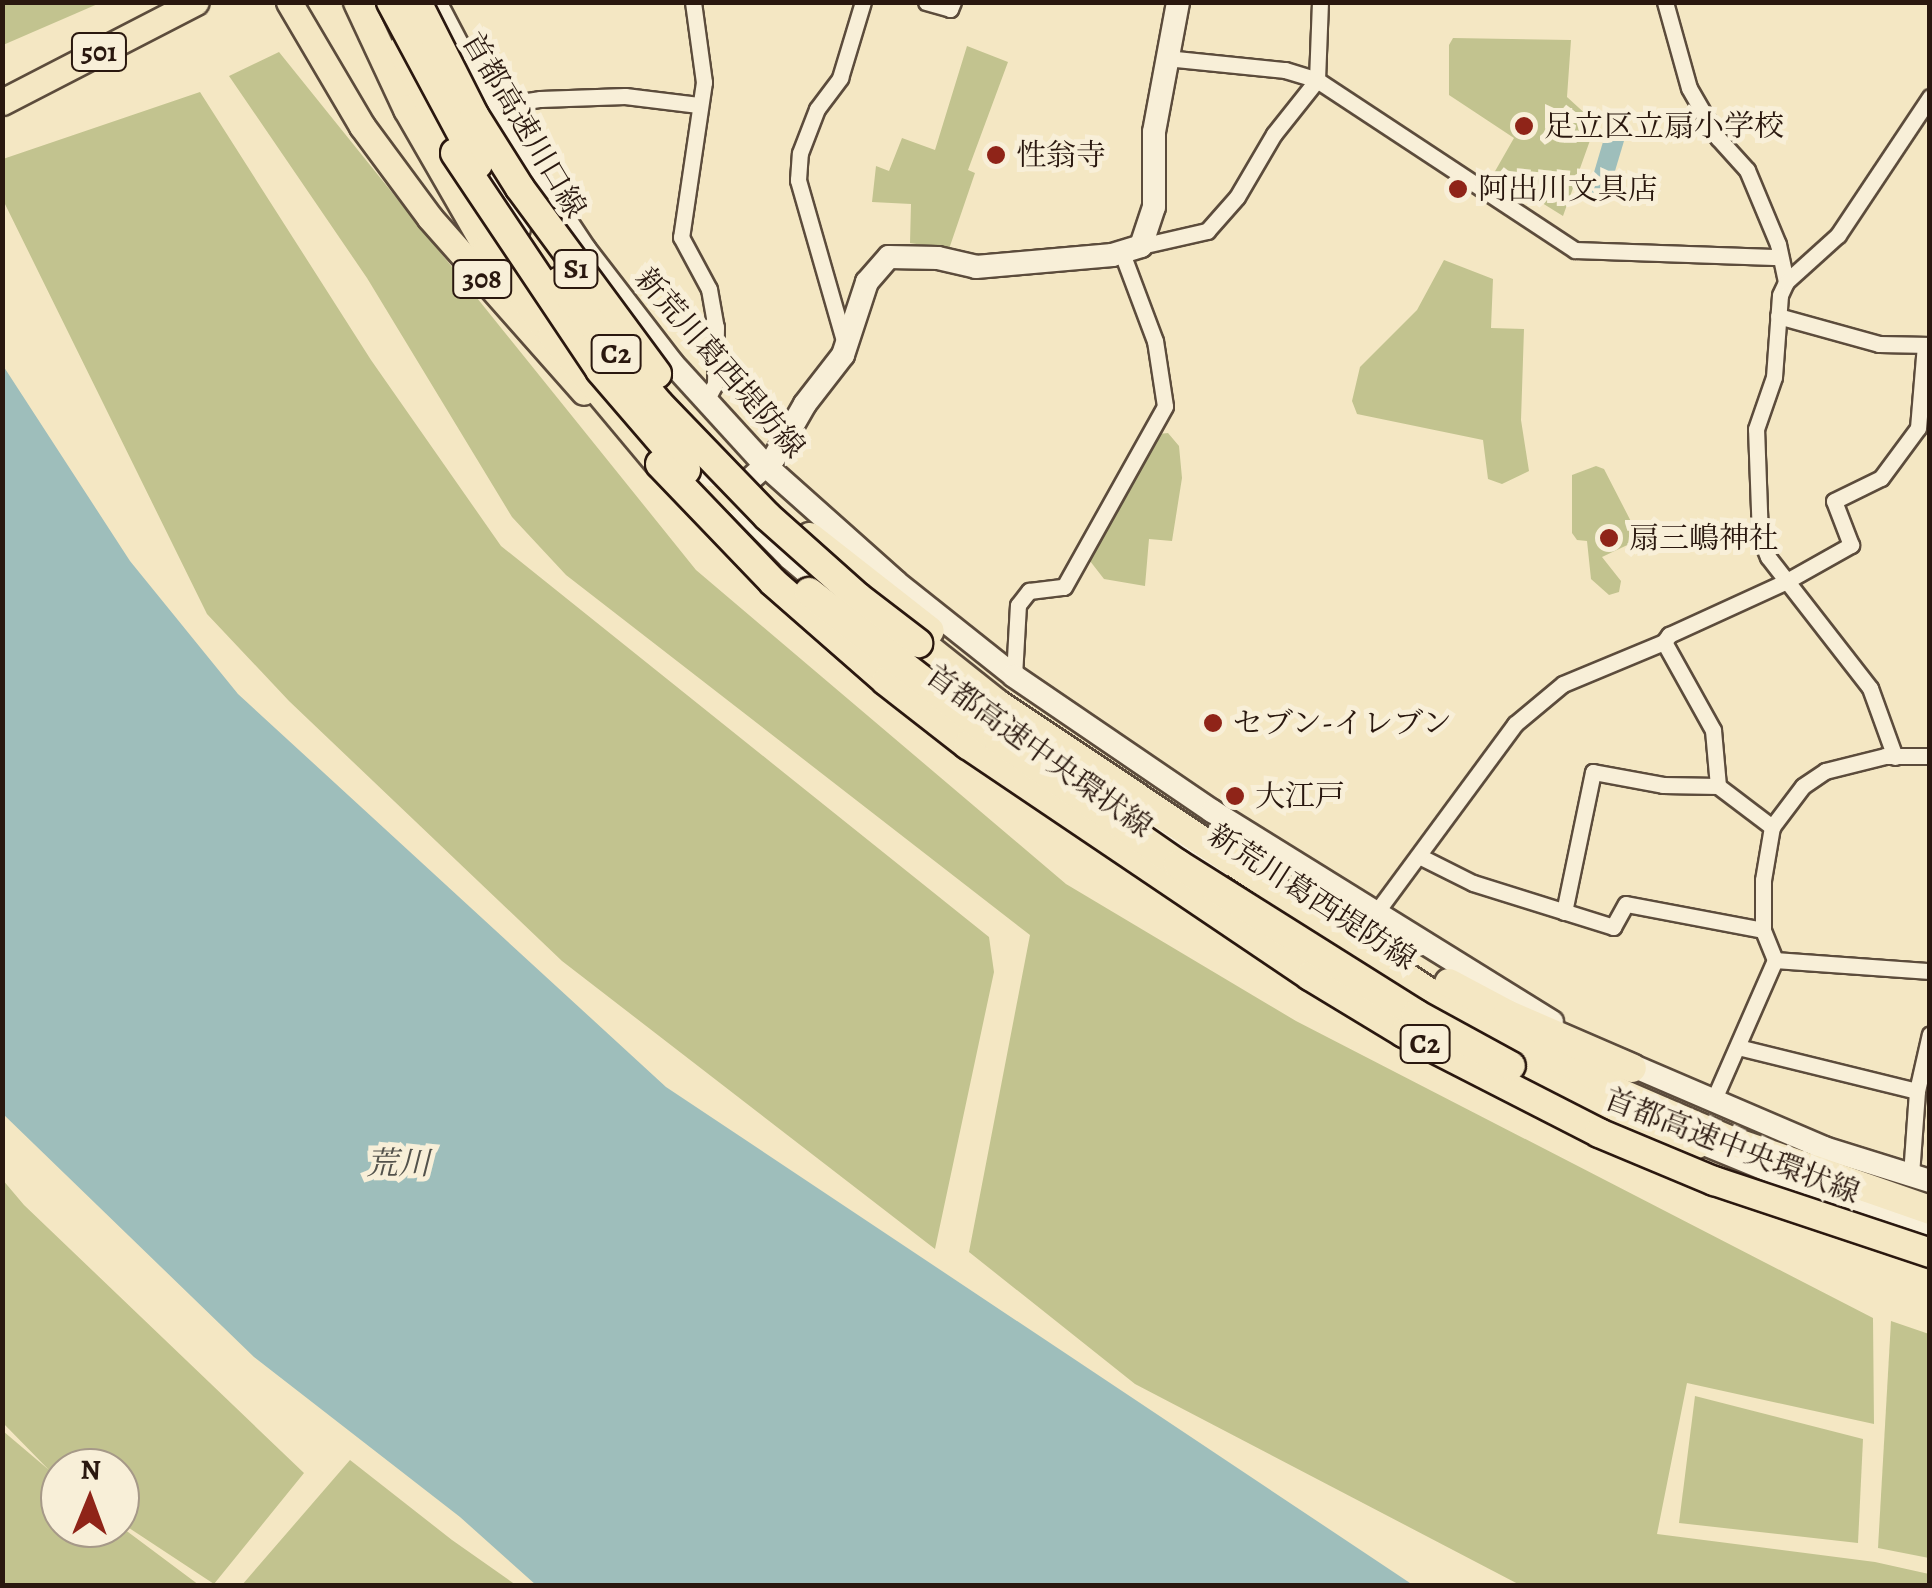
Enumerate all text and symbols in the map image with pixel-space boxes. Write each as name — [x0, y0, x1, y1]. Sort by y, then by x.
street label: 首都高速川口線 — [454, 26, 594, 224]
road number: 501 — [69, 29, 129, 75]
place label: 足立区立扇小学校 — [1544, 108, 1784, 144]
marker: 足立区立扇小学校 — [1513, 115, 1535, 137]
place label: 性翁寺 — [1016, 137, 1106, 173]
marker: 性翁寺 — [985, 144, 1007, 166]
place label: 阿出川文具店 — [1478, 171, 1658, 207]
marker: 阿出川文具店 — [1447, 178, 1469, 200]
road number: S1 — [551, 246, 601, 292]
road number: 308 — [452, 256, 512, 302]
street label: 新荒川葛西堤防線 — [628, 261, 812, 465]
road number: C2 — [588, 331, 644, 377]
place label: 扇三嶋神社 — [1629, 520, 1779, 556]
marker: 扇三嶋神社 — [1598, 527, 1620, 549]
street label: 首都高速中央環状線 — [919, 657, 1159, 845]
place label: セブン-イレブン — [1233, 705, 1454, 741]
marker: セブン-イレブン — [1202, 712, 1224, 734]
place label: 大江戸 — [1255, 778, 1345, 814]
marker: 大江戸 — [1224, 785, 1246, 807]
street label: 新荒川葛西堤防線 — [1202, 817, 1422, 977]
road number: C2 — [1398, 1021, 1452, 1067]
street label: 首都高速中央環状線 — [1600, 1081, 1864, 1211]
water label: 荒川 — [366, 1144, 430, 1182]
north arrow — [40, 1448, 140, 1548]
text: N — [80, 1451, 101, 1489]

